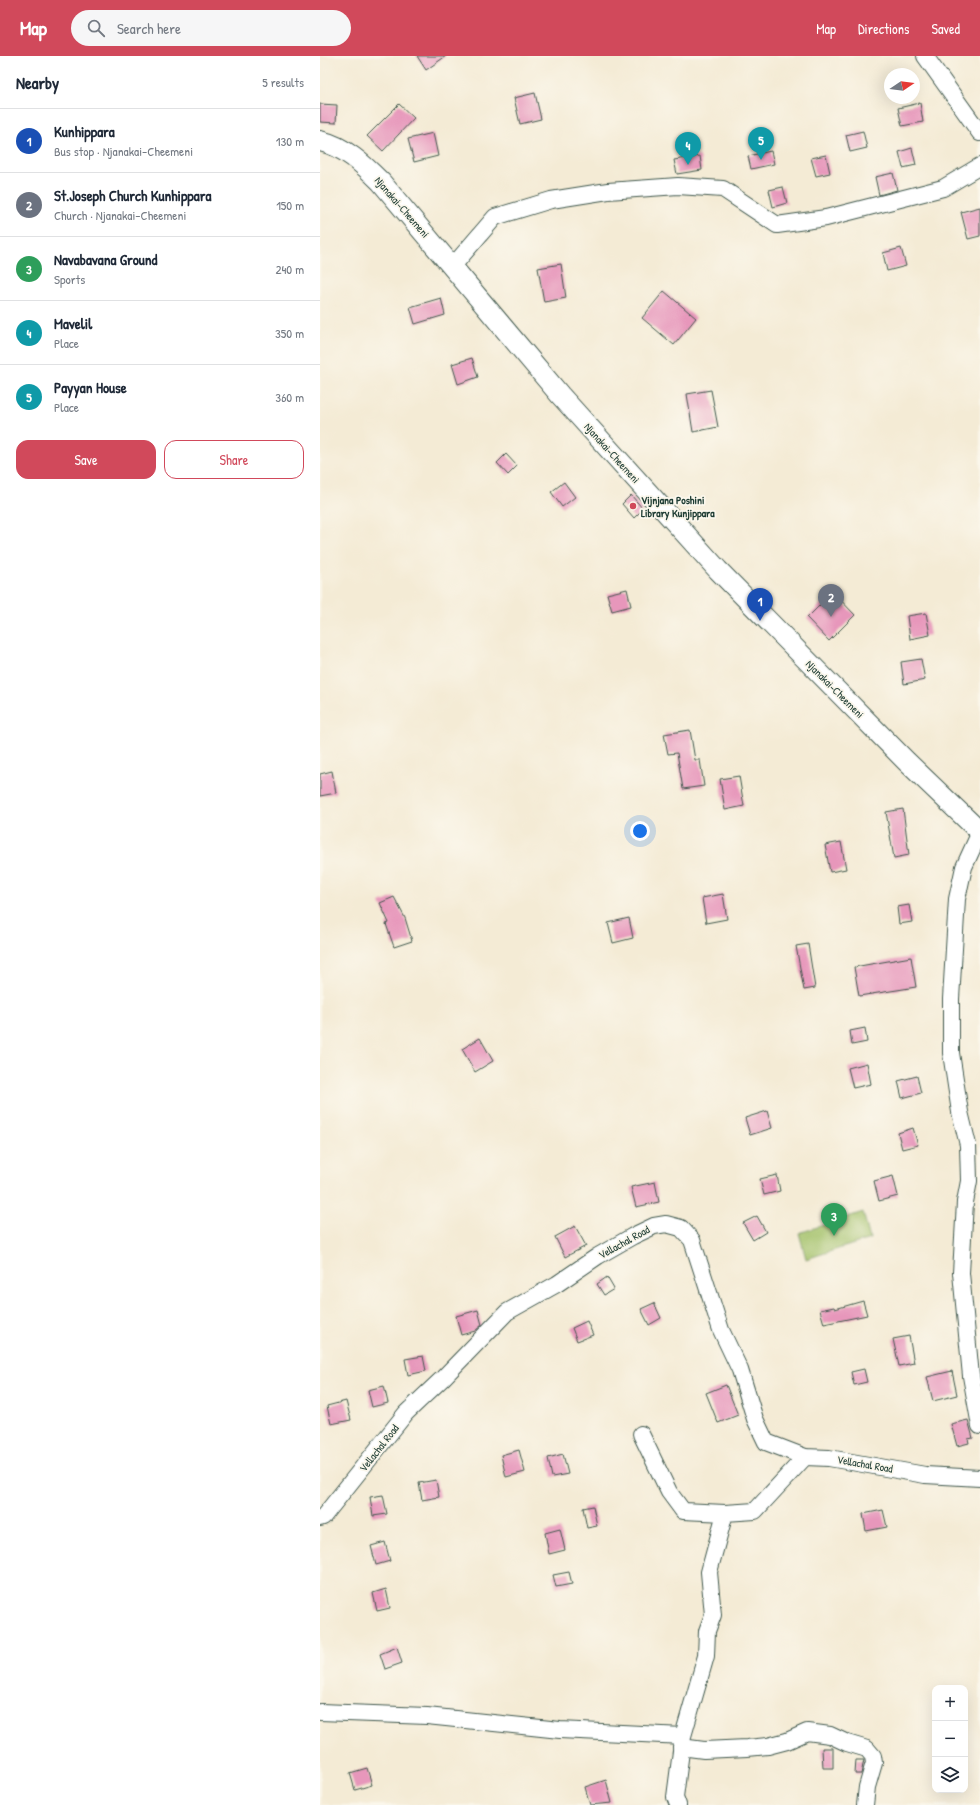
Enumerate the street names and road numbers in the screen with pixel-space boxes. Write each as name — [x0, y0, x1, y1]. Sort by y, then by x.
street label: Njanakai-Cheemeni — [372, 174, 432, 240]
street label: Njanakai-Cheemeni — [581, 420, 643, 486]
street label: Njanakai-Cheemeni — [803, 657, 867, 721]
street label: Vellachal Road — [596, 1222, 653, 1262]
street label: Vellachal Road — [356, 1421, 402, 1474]
street label: Vellachal Road — [836, 1452, 895, 1476]

